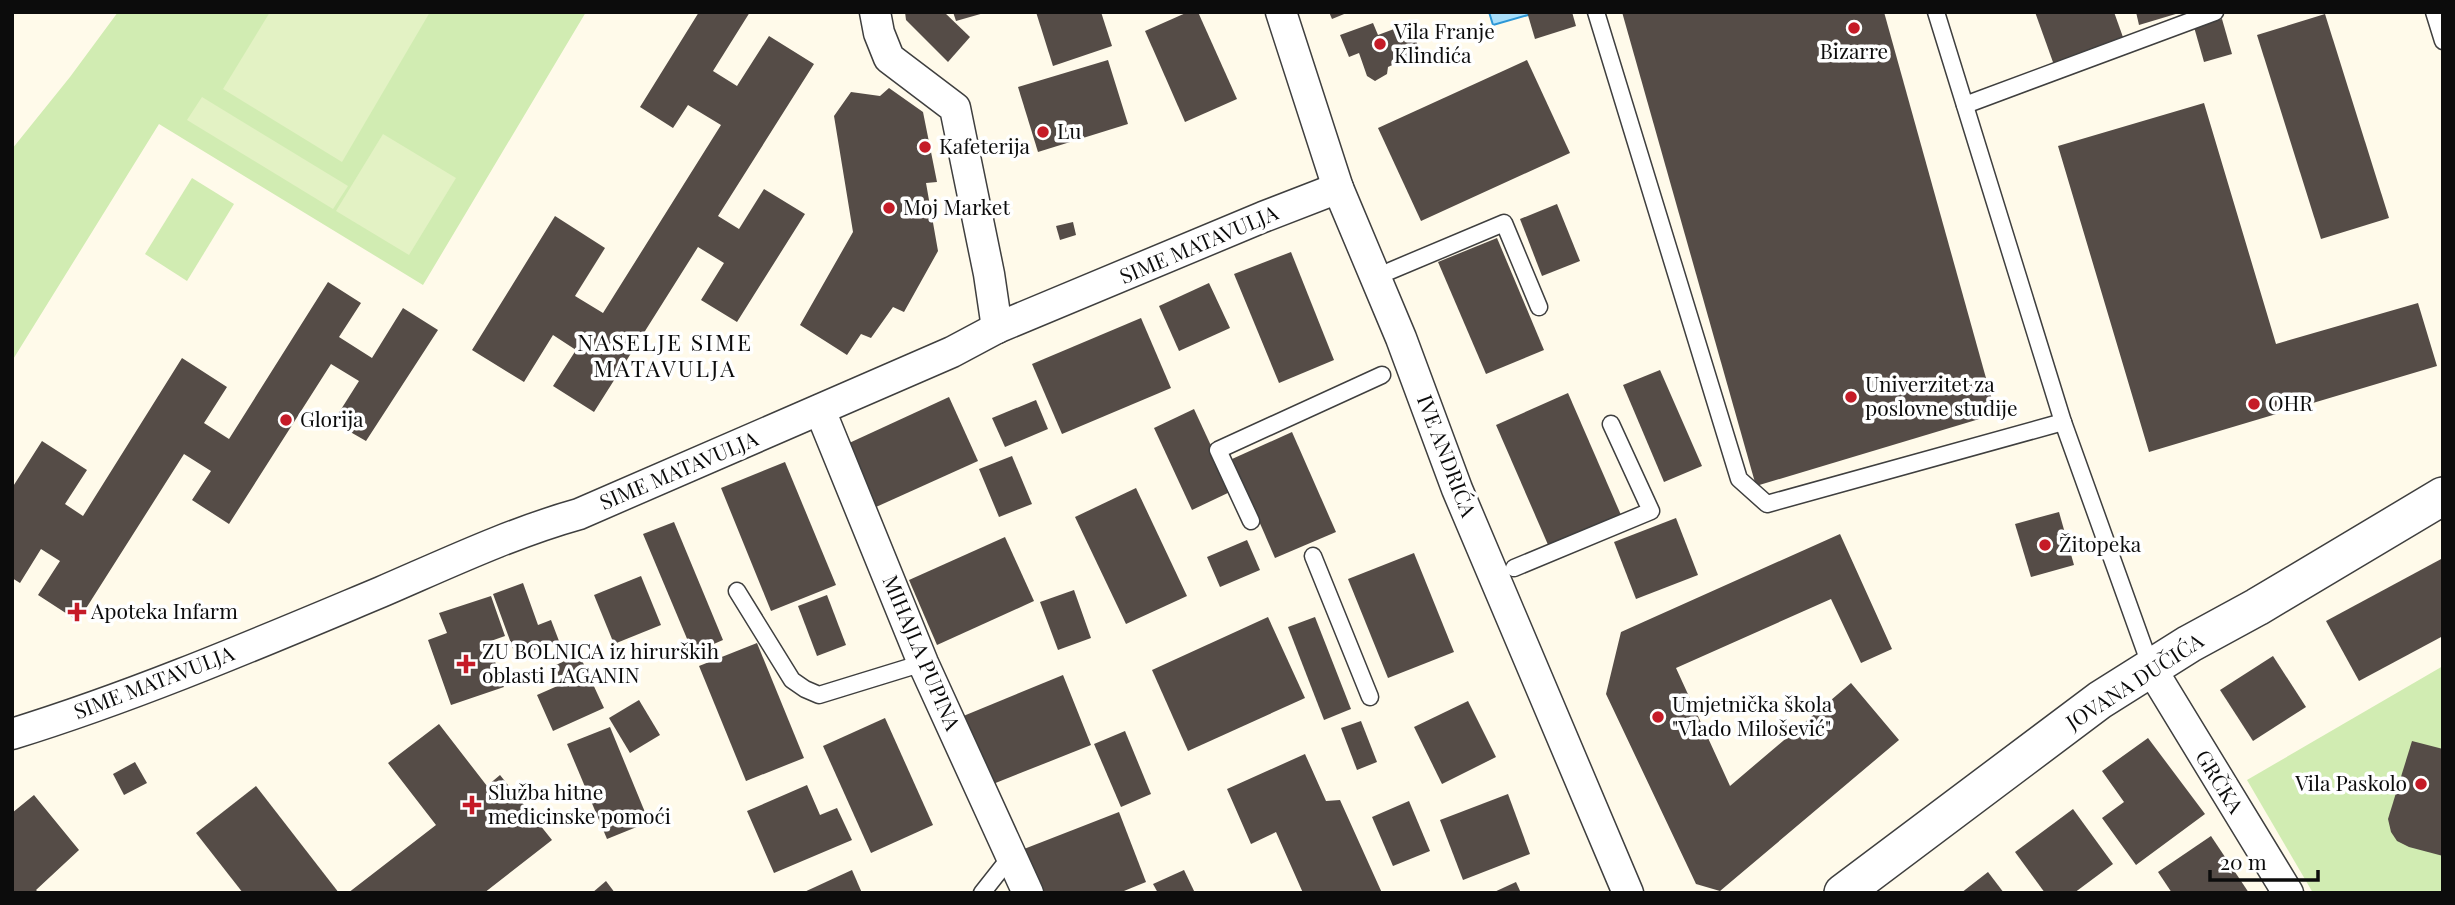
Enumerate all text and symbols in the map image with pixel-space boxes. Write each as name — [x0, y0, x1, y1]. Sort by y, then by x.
place label: Vila Franje Klindića — [1393, 16, 1495, 68]
marker: Bizarre — [1846, 20, 1862, 36]
marker: Vila Franje Klindića — [1372, 36, 1388, 52]
place label: Bizarre — [1820, 36, 1888, 64]
place label: Lu — [1057, 116, 1082, 144]
marker: Lu — [1035, 124, 1051, 140]
place label: Kafeterija — [939, 131, 1031, 159]
marker: Kafeterija — [917, 139, 933, 155]
place label: Moj Market — [903, 192, 1010, 220]
street label: SIME MATAVULJA — [1115, 197, 1282, 289]
marker: Moj Market — [881, 200, 897, 216]
district label: NASELJE SIME MATAVULJA — [577, 326, 753, 383]
place label: Univerzitet za poslovne studije — [1865, 369, 2018, 421]
place label: OHR — [2268, 388, 2313, 416]
marker: Univerzitet za poslovne studije — [1843, 389, 1859, 405]
street label: IVE ANDRIĆA — [1412, 390, 1484, 521]
marker: OHR — [2246, 396, 2262, 412]
place label: Glorija — [300, 404, 364, 432]
marker: Glorija — [278, 412, 294, 428]
street label: SIME MATAVULJA — [595, 423, 762, 515]
place label: Žitopeka — [2059, 529, 2142, 557]
marker: Žitopeka — [2037, 537, 2053, 553]
street label: MIHAJLA PUPINA — [877, 570, 968, 735]
place label: Apoteka Infarm — [90, 596, 238, 624]
marker: Apoteka Infarm — [69, 604, 85, 620]
street label: JOVANA DUČIĆA — [2059, 625, 2208, 736]
place label: ZU BOLNICA iz hirurških oblasti LAGANIN — [482, 636, 720, 688]
street label: SIME MATAVULJA — [69, 637, 238, 725]
marker: ZU BOLNICA iz hirurških oblasti LAGANIN — [456, 654, 476, 674]
place label: Umjetnička škola "Vlado Milošević" — [1672, 689, 1833, 741]
marker: Umjetnička škola "Vlado Milošević" — [1650, 709, 1666, 725]
street label: GRČKA — [2190, 744, 2251, 819]
place label: Vila Paskolo — [2294, 768, 2407, 796]
marker: Vila Paskolo — [2413, 776, 2429, 792]
place label: Služba hitne medicinske pomoći — [488, 777, 671, 829]
marker: Služba hitne medicinske pomoći — [462, 795, 482, 815]
scale bar — [2210, 838, 2318, 882]
text: 20 m — [2220, 847, 2267, 875]

